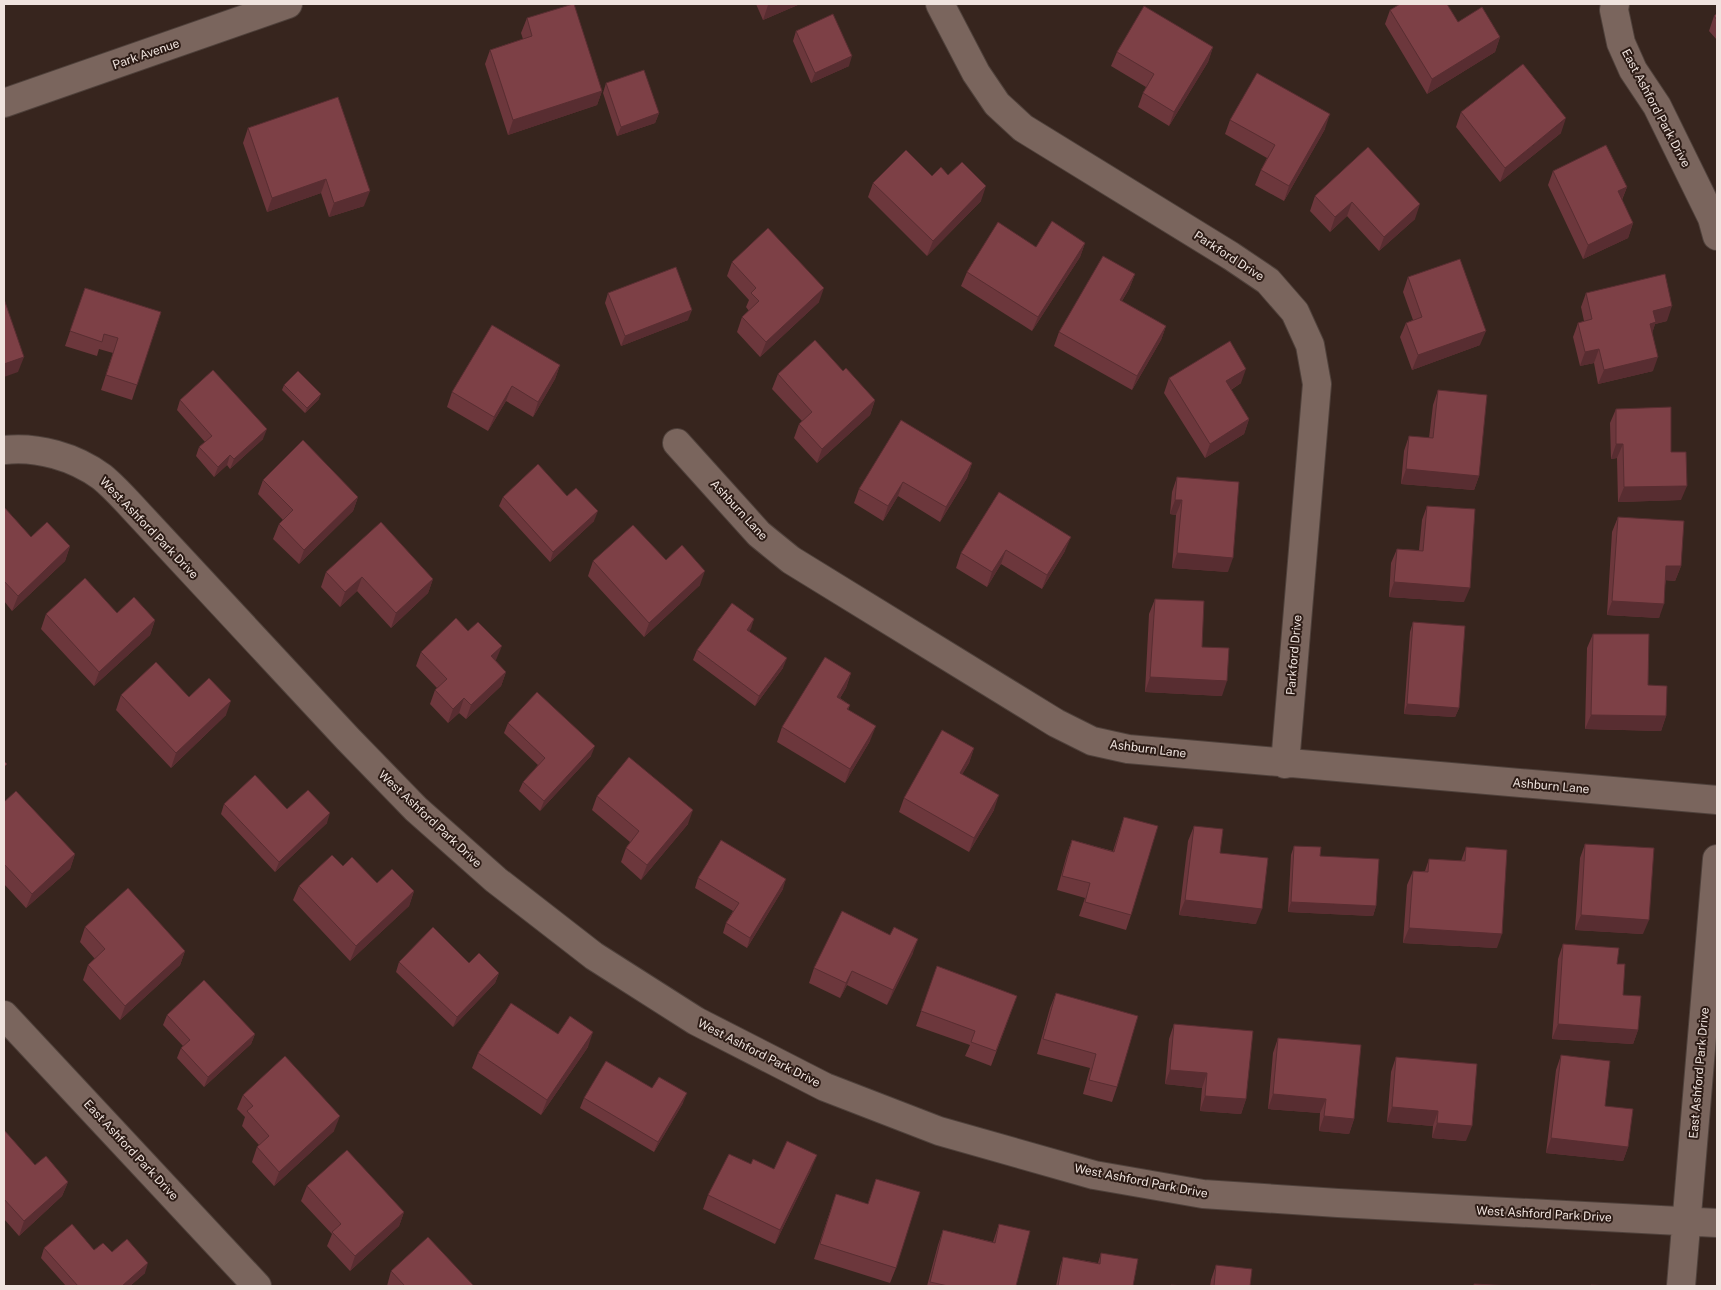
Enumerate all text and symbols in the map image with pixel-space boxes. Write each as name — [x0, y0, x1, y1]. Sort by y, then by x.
street label: Park Avenue — [111, 36, 181, 72]
street label: East Ashford Park Drive — [1619, 46, 1693, 170]
street label: Parkford Drive — [1191, 228, 1267, 284]
street label: West Ashford Park Drive — [97, 474, 201, 582]
street label: Ashburn Lane — [708, 477, 771, 543]
street label: Parkford Drive — [1284, 614, 1305, 696]
street label: Ashburn Lane — [1109, 737, 1187, 761]
street label: West Ashford Park Drive — [376, 768, 485, 871]
street label: Ashburn Lane — [1512, 776, 1590, 796]
street label: East Ashford Park Drive — [1686, 1006, 1712, 1139]
street label: West Ashford Park Drive — [695, 1016, 823, 1090]
street label: East Ashford Park Drive — [81, 1097, 181, 1203]
street label: West Ashford Park Drive — [1073, 1161, 1209, 1201]
street label: West Ashford Park Drive — [1476, 1203, 1612, 1225]

